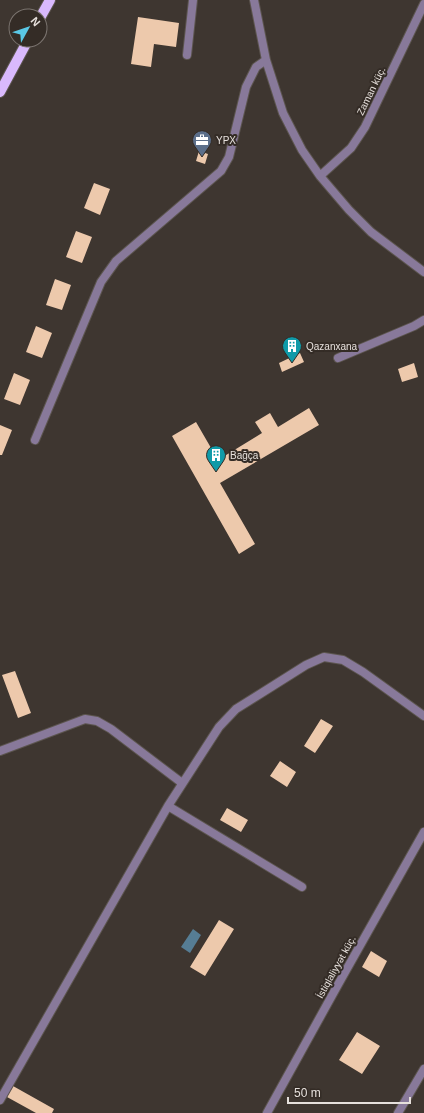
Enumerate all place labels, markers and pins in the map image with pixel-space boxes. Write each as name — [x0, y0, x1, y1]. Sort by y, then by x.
office icon: YPX — [191, 129, 213, 157]
place label: YPX — [216, 135, 236, 146]
building icon: Qazanxana — [281, 335, 303, 363]
place label: Qazanxana — [306, 341, 358, 352]
building icon: Bağça — [205, 444, 227, 472]
place label: Bağça — [230, 450, 259, 461]

